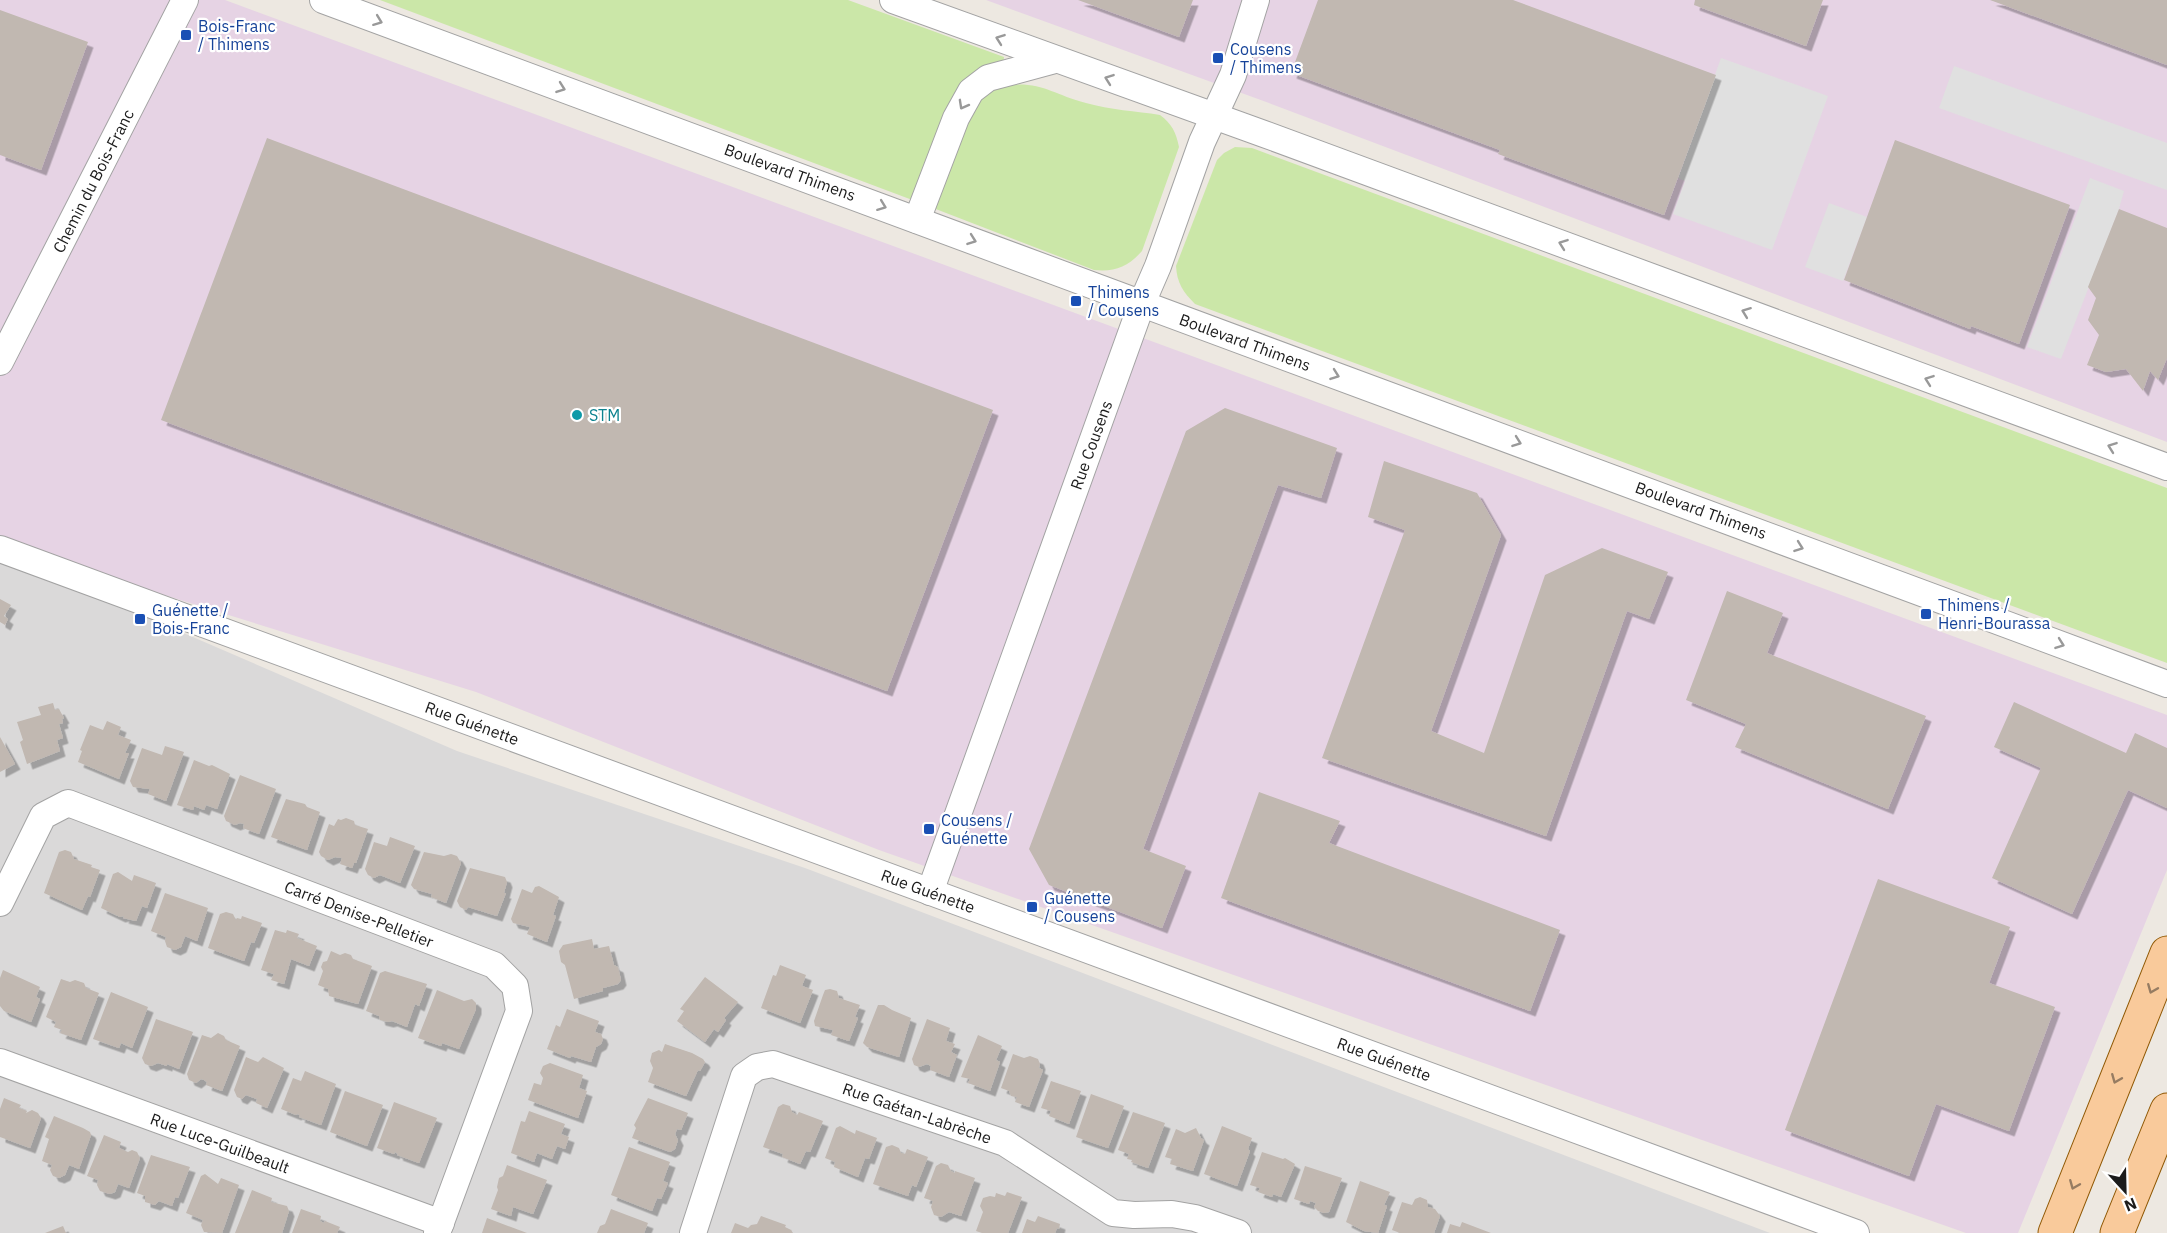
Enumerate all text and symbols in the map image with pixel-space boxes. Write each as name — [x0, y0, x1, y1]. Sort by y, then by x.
one-way arrow — [372, 13, 383, 26]
place label: Bois-Franc / Thimens — [198, 16, 276, 54]
marker: Bois-Franc / Thimens — [179, 28, 193, 42]
one-way arrow — [996, 34, 1006, 47]
place label: Cousens / Thimens — [1230, 39, 1302, 77]
marker: Cousens / Thimens — [1211, 51, 1225, 65]
one-way arrow — [1104, 73, 1115, 86]
one-way arrow — [556, 80, 566, 93]
one-way arrow — [959, 99, 970, 109]
street label: Chemin du Bois-Franc — [48, 106, 138, 256]
street label: Boulevard Thimens — [722, 139, 858, 205]
one-way arrow — [876, 199, 887, 212]
one-way arrow — [966, 232, 976, 245]
one-way arrow — [1559, 239, 1569, 252]
place label: Thimens / Cousens — [1088, 282, 1159, 320]
marker: Thimens / Cousens — [1069, 294, 1083, 308]
one-way arrow — [1741, 307, 1752, 319]
street label: Boulevard Thimens — [1177, 309, 1313, 375]
one-way arrow — [1329, 367, 1339, 380]
one-way arrow — [1924, 374, 1935, 387]
street label: Rue Cousens — [1066, 398, 1116, 492]
place label: STM — [589, 405, 620, 425]
marker: STM — [570, 408, 584, 422]
one-way arrow — [1512, 435, 1522, 448]
one-way arrow — [2107, 442, 2118, 455]
street label: Boulevard Thimens — [1633, 477, 1769, 543]
one-way arrow — [1793, 539, 1804, 552]
place label: Thimens / Henri-Bourassa — [1938, 595, 2051, 633]
place label: Guénette / Bois-Franc — [152, 600, 230, 638]
marker: Thimens / Henri-Bourassa — [1919, 607, 1933, 621]
marker: Guénette / Bois-Franc — [133, 612, 147, 626]
one-way arrow — [2054, 637, 2065, 649]
street label: Rue Guénette — [422, 697, 522, 749]
place label: Cousens / Guénette — [941, 810, 1012, 848]
marker: Cousens / Guénette — [922, 822, 936, 836]
street label: Rue Guénette — [878, 865, 978, 917]
street label: Carré Denise-Pelletier — [282, 876, 437, 952]
place label: Guénette / Cousens — [1044, 888, 1115, 926]
marker: Guénette / Cousens — [1025, 900, 1039, 914]
one-way arrow — [2147, 983, 2160, 994]
street label: Rue Guénette — [1334, 1033, 1434, 1085]
one-way arrow — [2111, 1073, 2123, 1084]
street label: Rue Gaétan-Labrèche — [840, 1078, 994, 1148]
street label: Rue Luce-Guilbeault — [148, 1109, 292, 1177]
north arrow — [2095, 1161, 2155, 1221]
one-way arrow — [2069, 1179, 2081, 1190]
text: N — [2121, 1193, 2140, 1216]

